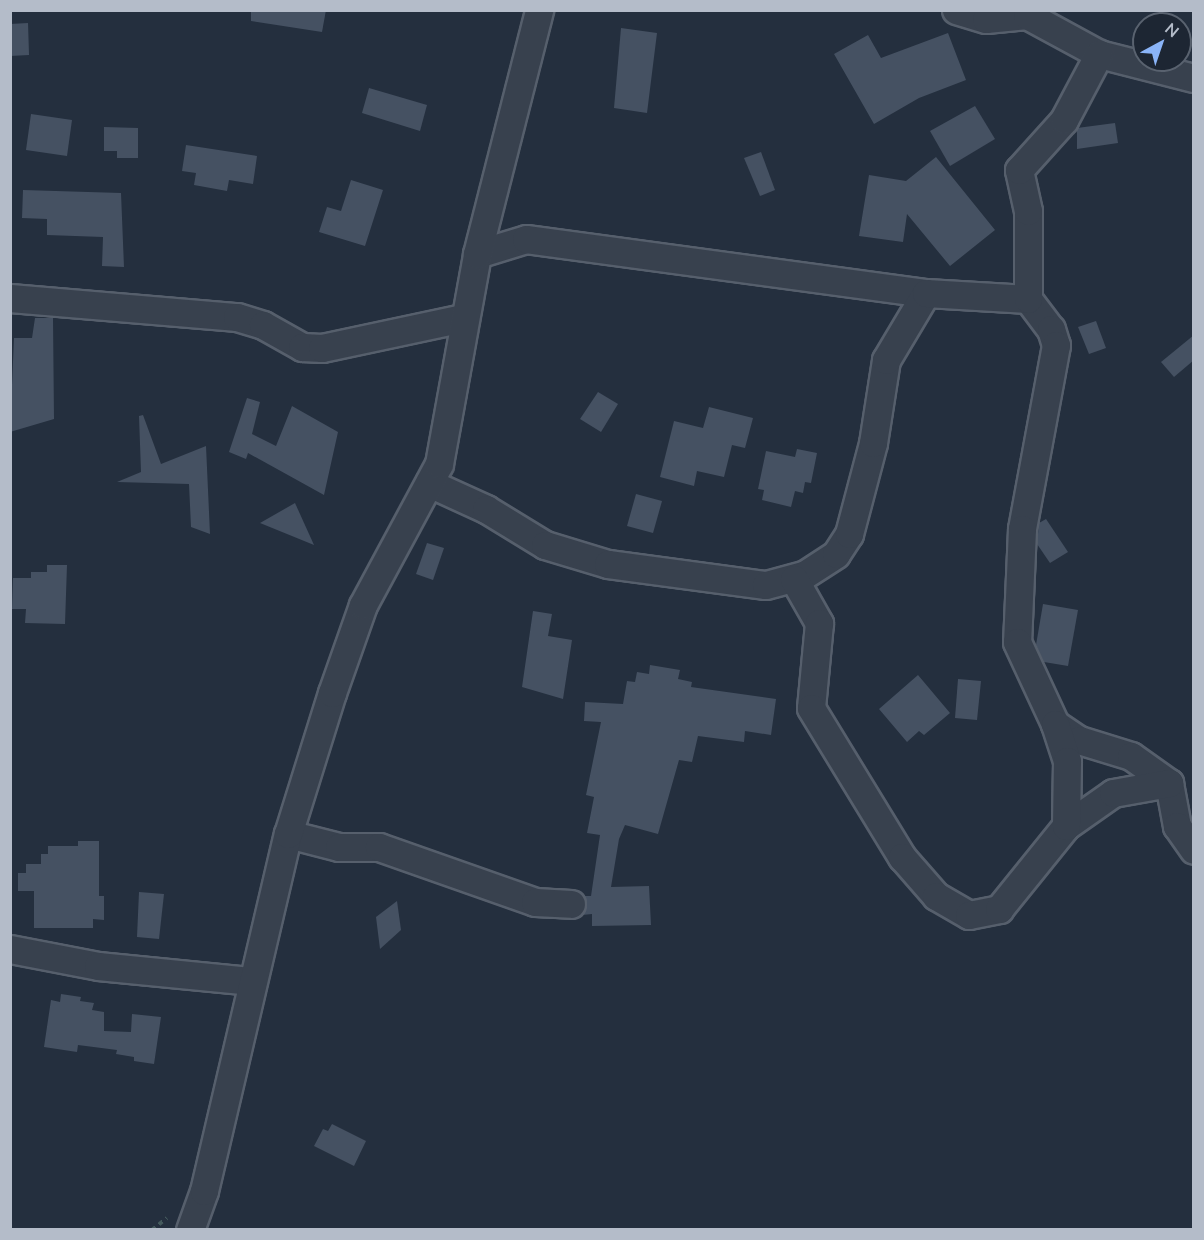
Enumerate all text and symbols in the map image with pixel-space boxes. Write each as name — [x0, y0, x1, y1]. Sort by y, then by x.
north arrow — [1132, 12, 1192, 72]
text: N — [1161, 18, 1183, 41]

